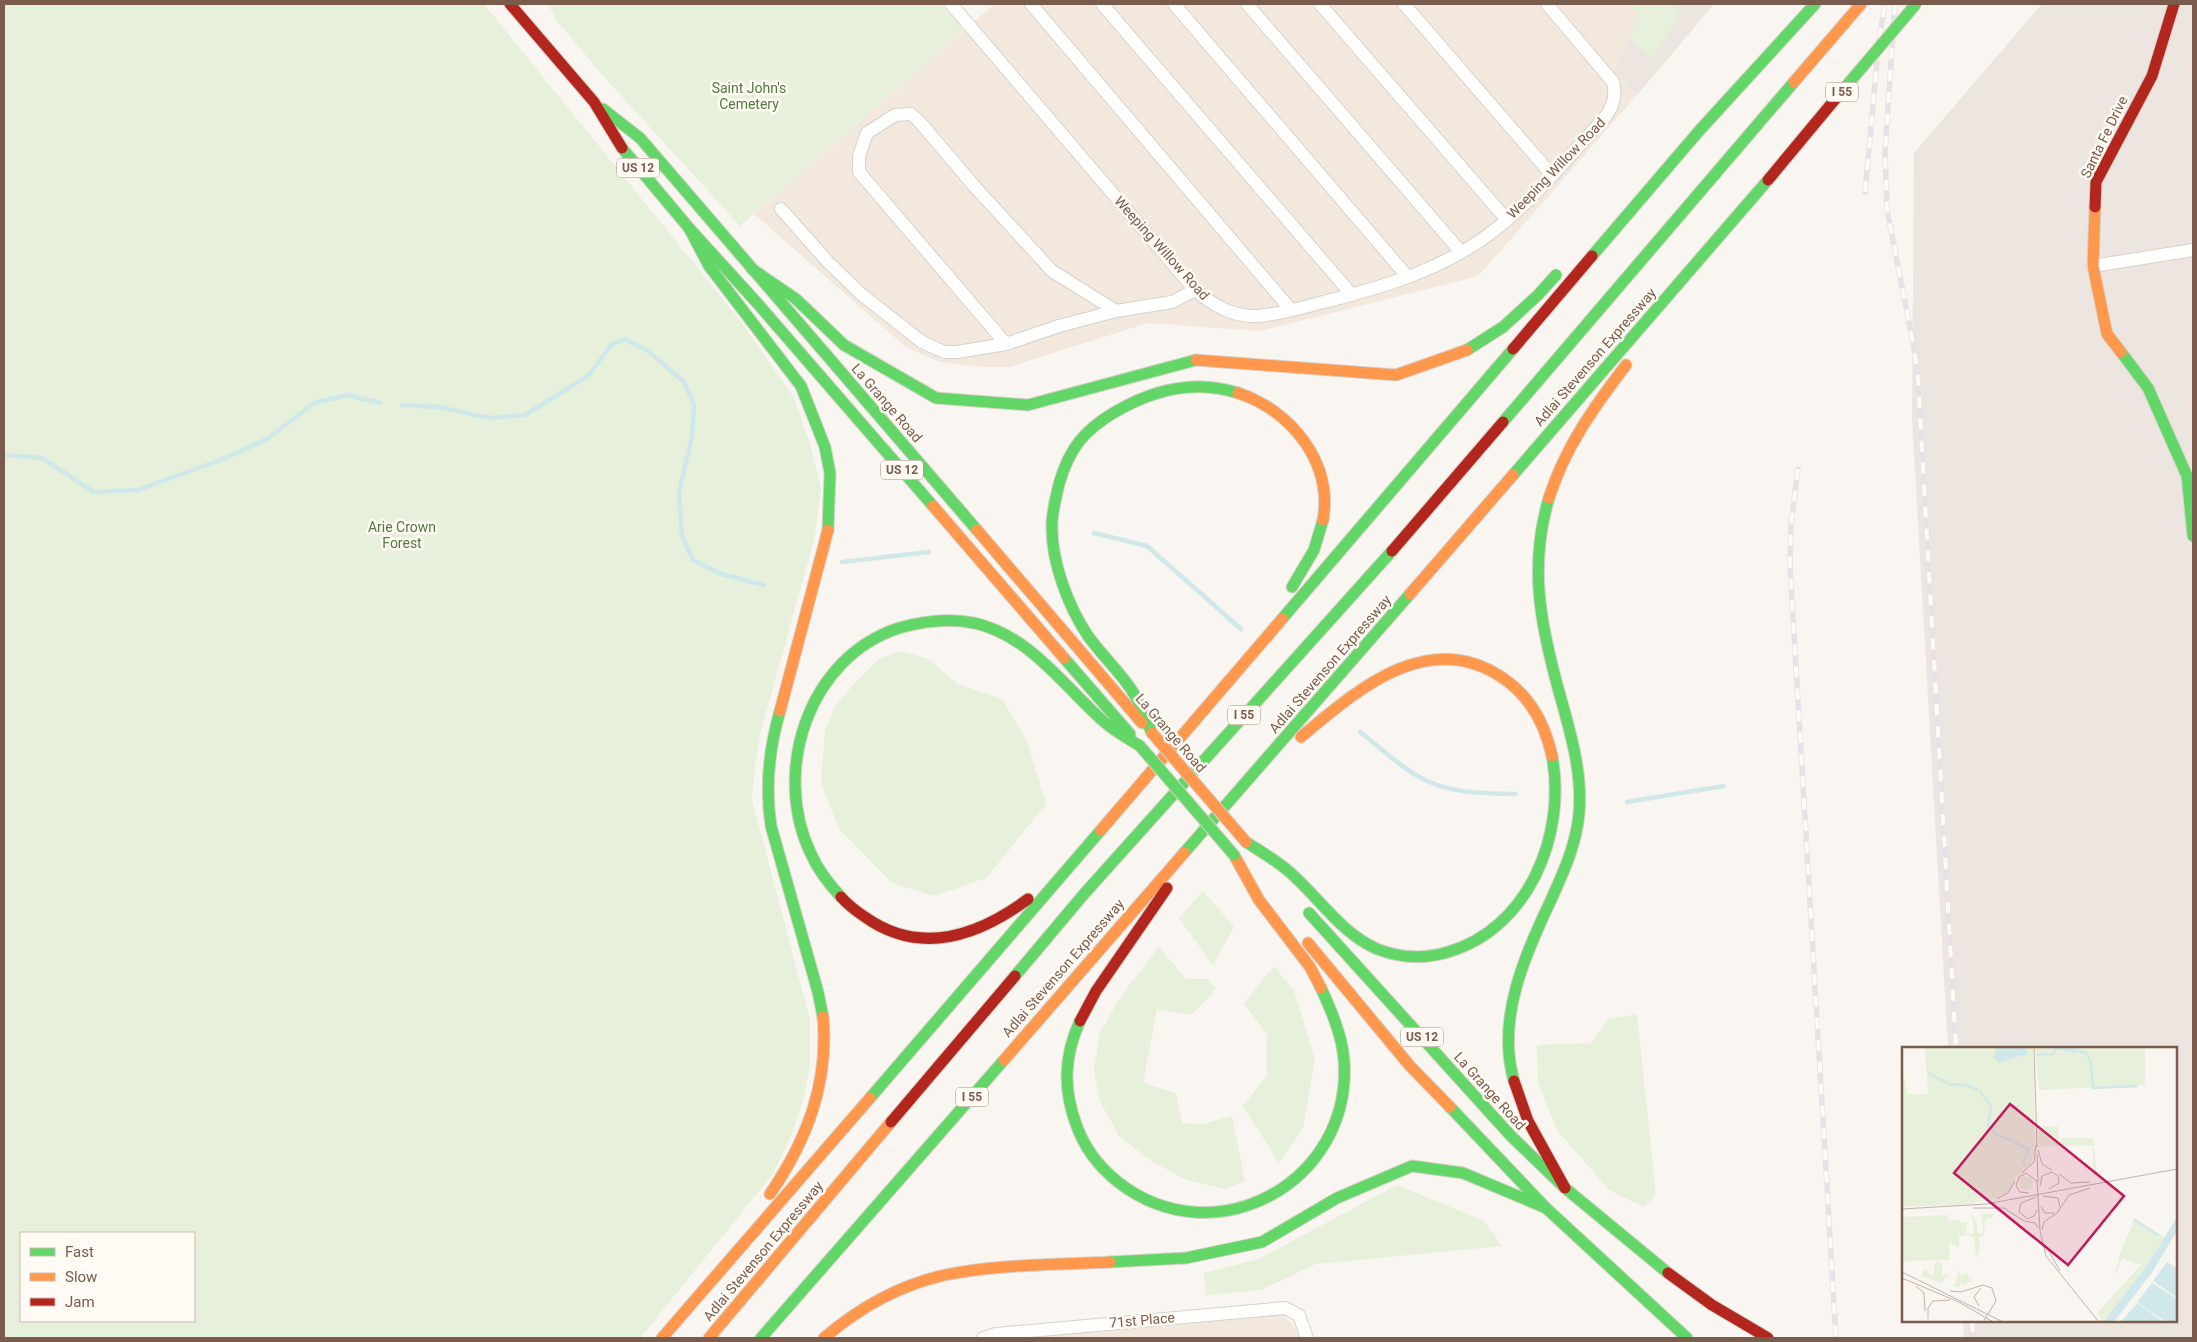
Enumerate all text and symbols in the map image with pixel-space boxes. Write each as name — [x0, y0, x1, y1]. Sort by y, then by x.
park label: Saint John's Cemetery — [712, 80, 786, 112]
road number: I 55 — [1826, 82, 1858, 101]
street label: Santa Fe Drive — [2077, 93, 2131, 181]
street label: Weeping Willow Road — [1504, 114, 1608, 222]
road number: US 12 — [617, 158, 659, 178]
street label: Weeping Willow Road — [1111, 193, 1213, 303]
street label: Adlai Stevenson Expressway — [1531, 285, 1659, 429]
street label: La Grange Road — [849, 360, 925, 446]
road number: US 12 — [881, 460, 923, 480]
park label: Arie Crown Forest — [368, 519, 436, 551]
street label: Adlai Stevenson Expressway — [1266, 592, 1394, 736]
street label: La Grange Road — [1133, 690, 1209, 776]
road number: I 55 — [1228, 706, 1260, 724]
street label: Adlai Stevenson Expressway — [999, 896, 1127, 1040]
road number: US 12 — [1401, 1028, 1443, 1046]
inset map — [1902, 1047, 2177, 1322]
street label: La Grange Road — [1451, 1049, 1529, 1133]
road number: I 55 — [956, 1088, 988, 1106]
street label: Adlai Stevenson Expressway — [700, 1178, 826, 1324]
legend — [20, 1232, 195, 1322]
text: Fast — [65, 1243, 94, 1261]
text: Slow — [65, 1268, 97, 1286]
text: Jam — [65, 1293, 95, 1311]
street label: 71st Place — [1109, 1309, 1175, 1331]

